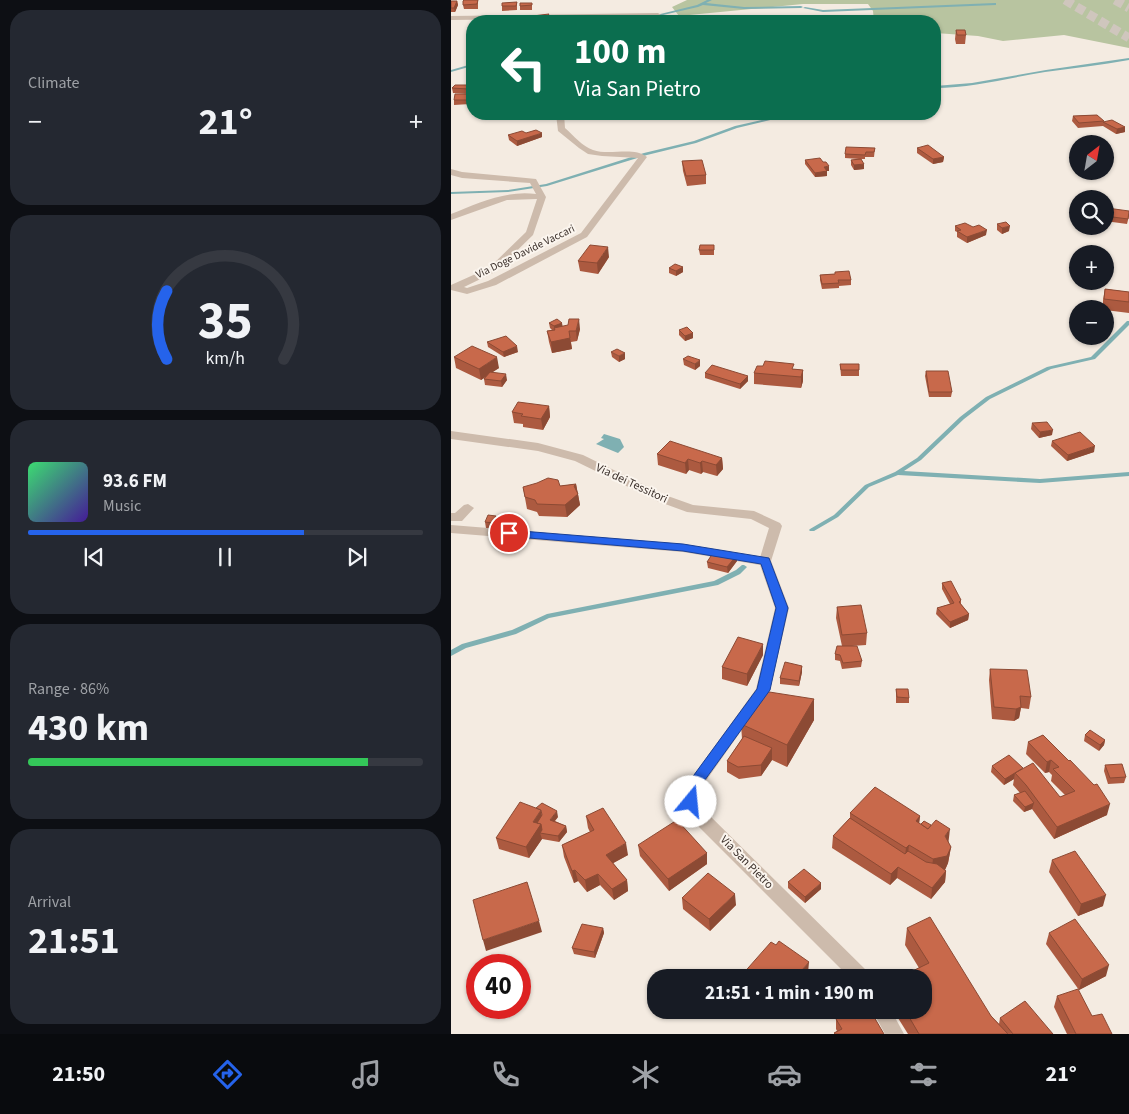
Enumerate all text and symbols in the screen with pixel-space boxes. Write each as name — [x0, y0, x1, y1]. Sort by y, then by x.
text: 100 m — [574, 27, 666, 77]
icon: left — [491, 35, 556, 100]
text: Climate — [28, 72, 79, 94]
text: Via San Pietro — [574, 73, 701, 105]
text: 21° — [199, 95, 253, 149]
text: − — [28, 102, 42, 142]
text: + — [409, 102, 423, 142]
north arrow — [1069, 135, 1113, 180]
map controls — [1069, 135, 1114, 345]
button: search — [1069, 190, 1114, 235]
street label: Via Doge Davide Vaccari — [473, 221, 577, 282]
button: + — [1069, 245, 1114, 290]
text: 35 — [198, 285, 253, 359]
button: − — [1069, 300, 1114, 345]
text: km/h — [206, 346, 245, 371]
street label: Via dei Tessitori — [593, 459, 671, 508]
text: 93.6 FM — [103, 468, 167, 495]
text: Music — [103, 495, 141, 517]
pin — [488, 512, 530, 554]
icon: arrive — [495, 519, 523, 547]
icon: previous — [80, 543, 108, 571]
icon: pause — [211, 543, 239, 571]
icon: next — [343, 543, 371, 571]
text: Range · 86% — [28, 678, 109, 700]
text: 430 km — [28, 701, 149, 755]
position arrow — [664, 775, 716, 827]
street label: Via San Pietro — [716, 832, 777, 893]
text: Arrival — [28, 891, 71, 913]
text: 21:51 — [28, 914, 120, 968]
speed limit sign: 40 — [466, 954, 531, 1019]
text: 21:51 · 1 min · 190 m — [705, 980, 874, 1007]
icon: directions — [210, 1057, 245, 1092]
icon: music — [349, 1057, 384, 1092]
icon: phone — [488, 1057, 523, 1092]
icon: climate — [628, 1057, 663, 1092]
icon: car — [767, 1057, 802, 1092]
icon: filters — [906, 1057, 941, 1092]
text: 21:50 — [52, 1058, 105, 1090]
text: 21° — [1046, 1058, 1077, 1090]

